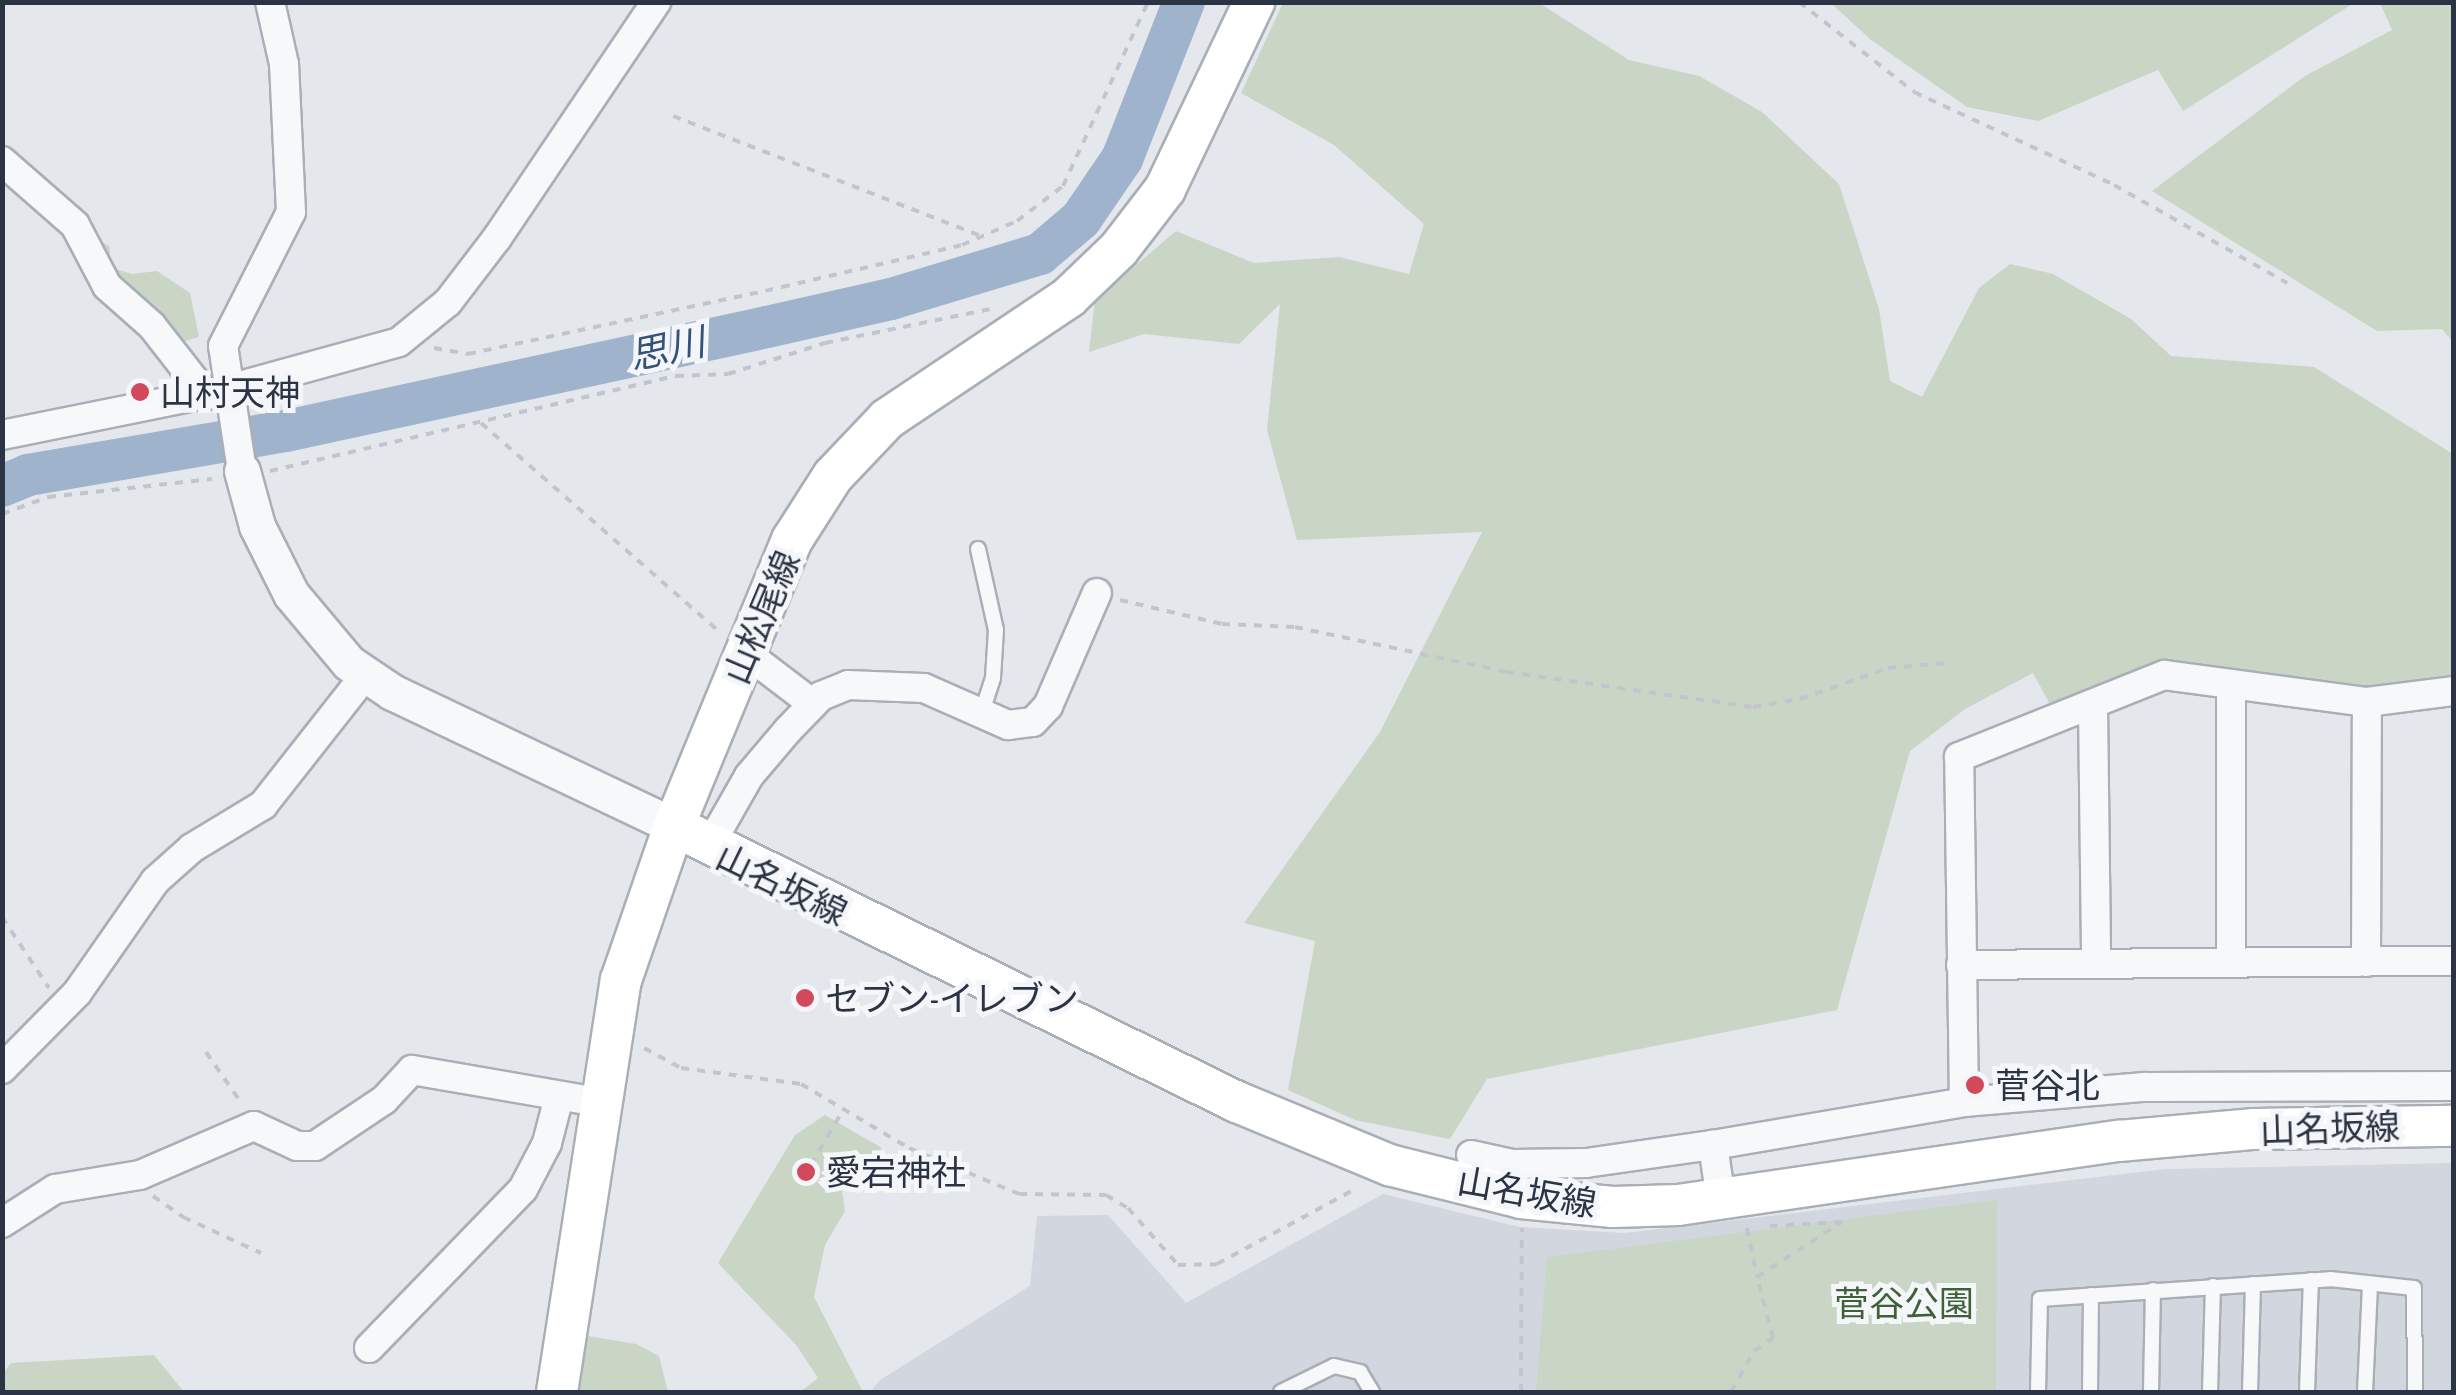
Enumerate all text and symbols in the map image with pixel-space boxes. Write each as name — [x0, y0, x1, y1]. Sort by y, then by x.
water label: 思川 — [625, 319, 709, 379]
place label: 山村天神 — [160, 371, 300, 413]
marker: 山村天神 — [129, 381, 151, 403]
street label: 山松尾線 — [714, 544, 808, 690]
street label: 山名坂線 — [710, 834, 854, 934]
place label: セブン-イレブン — [825, 977, 1079, 1019]
marker: セブン-イレブン — [794, 987, 816, 1009]
place label: 菅谷北 — [1995, 1064, 2100, 1106]
marker: 菅谷北 — [1964, 1074, 1986, 1096]
street label: 山名坂線 — [2259, 1105, 2401, 1151]
place label: 愛宕神社 — [826, 1151, 966, 1193]
street label: 山名坂線 — [1454, 1159, 1600, 1225]
marker: 愛宕神社 — [795, 1161, 817, 1183]
park label: 菅谷公園 — [1834, 1282, 1974, 1324]

